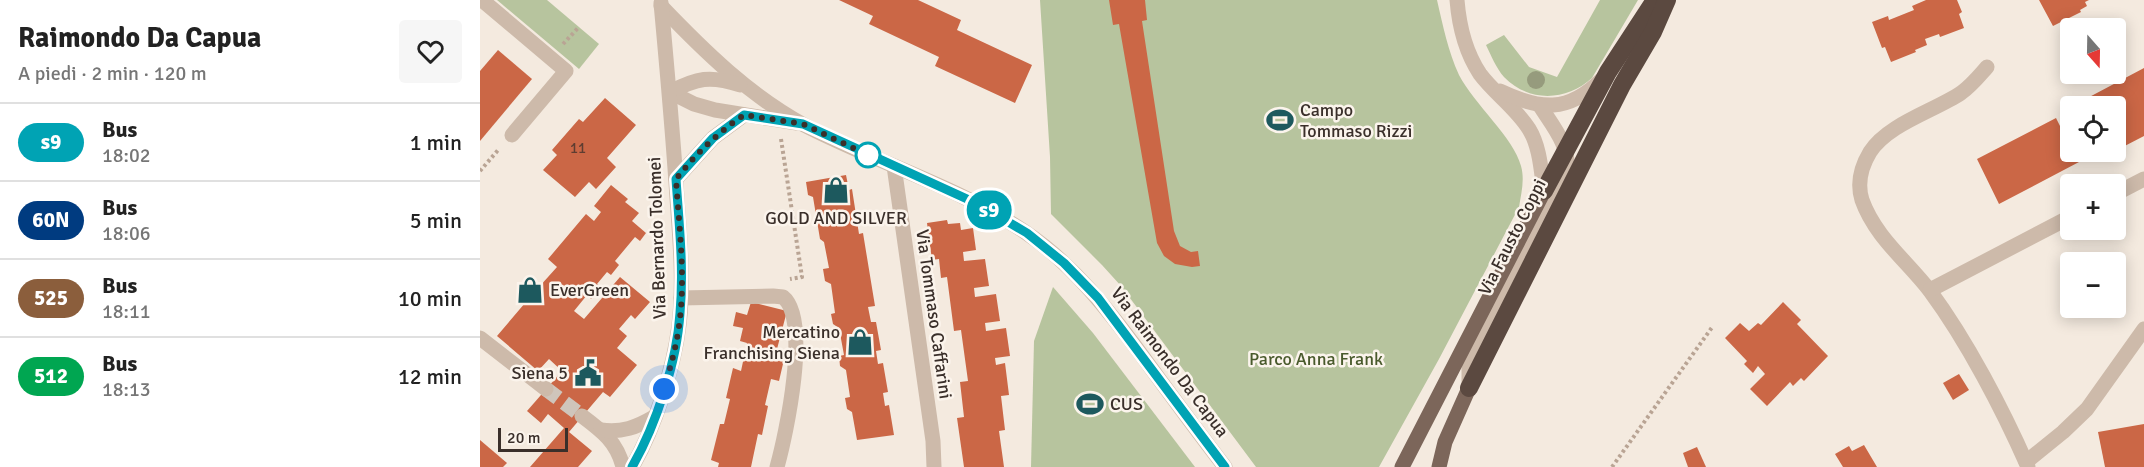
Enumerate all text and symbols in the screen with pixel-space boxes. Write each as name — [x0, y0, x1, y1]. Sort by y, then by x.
north arrow — [2060, 18, 2126, 84]
map controls — [2060, 18, 2126, 318]
button: heart — [399, 20, 462, 83]
text: Raimondo Da Capua — [18, 21, 261, 55]
text: A piedi · 2 min · 120 m — [18, 61, 207, 86]
button: locate — [2060, 96, 2126, 162]
place label: Campo Tommaso Rizzi — [1300, 99, 1412, 142]
sports icon: Campo Tommaso Rizzi — [1265, 105, 1295, 135]
text: Bus — [102, 116, 137, 143]
text: s9 — [41, 129, 61, 155]
text: 1 min — [410, 129, 462, 156]
house number: 11 — [570, 139, 586, 157]
unlabelled marker — [855, 142, 881, 168]
text: 18:02 — [102, 143, 151, 168]
street label: Via Bernardo Tolomei — [643, 156, 671, 320]
button: + — [2060, 174, 2126, 240]
shop icon: GOLD AND SILVER — [821, 175, 851, 205]
street label: Via Fausto Coppi — [1473, 175, 1551, 299]
line badge: s9 — [962, 190, 1016, 230]
text: Bus — [102, 194, 137, 221]
text: s9 — [979, 197, 999, 223]
text: 60N — [32, 207, 70, 233]
text: 5 min — [410, 207, 462, 234]
place label: GOLD AND SILVER — [765, 207, 907, 229]
text: 18:06 — [102, 221, 151, 246]
street label: Via Tommaso Caffarini — [911, 228, 957, 400]
button: − — [2060, 252, 2126, 318]
text: Bus — [102, 272, 137, 299]
shop icon: EverGreen — [515, 275, 545, 305]
place label: EverGreen — [550, 279, 629, 301]
street label: Via Raimondo Da Capua — [1106, 283, 1234, 441]
text: 525 — [34, 285, 68, 311]
text: 10 min — [398, 285, 462, 312]
text: 18:11 — [102, 299, 151, 324]
place label: Mercatino Franchising Siena — [704, 321, 840, 364]
shop icon: Mercatino Franchising Siena — [845, 327, 875, 357]
park label: Parco Anna Frank — [1249, 348, 1383, 370]
text: Bus — [102, 350, 137, 377]
public building icon: Siena 5 — [573, 358, 603, 388]
place label: Siena 5 — [511, 362, 568, 384]
text: 512 — [34, 363, 68, 389]
text: 12 min — [398, 363, 462, 390]
your location — [649, 374, 679, 404]
text: 18:13 — [102, 377, 151, 402]
sports icon: CUS — [1075, 389, 1105, 419]
place label: CUS — [1110, 393, 1143, 415]
scale bar — [498, 425, 568, 452]
text: 20 m — [507, 428, 541, 448]

